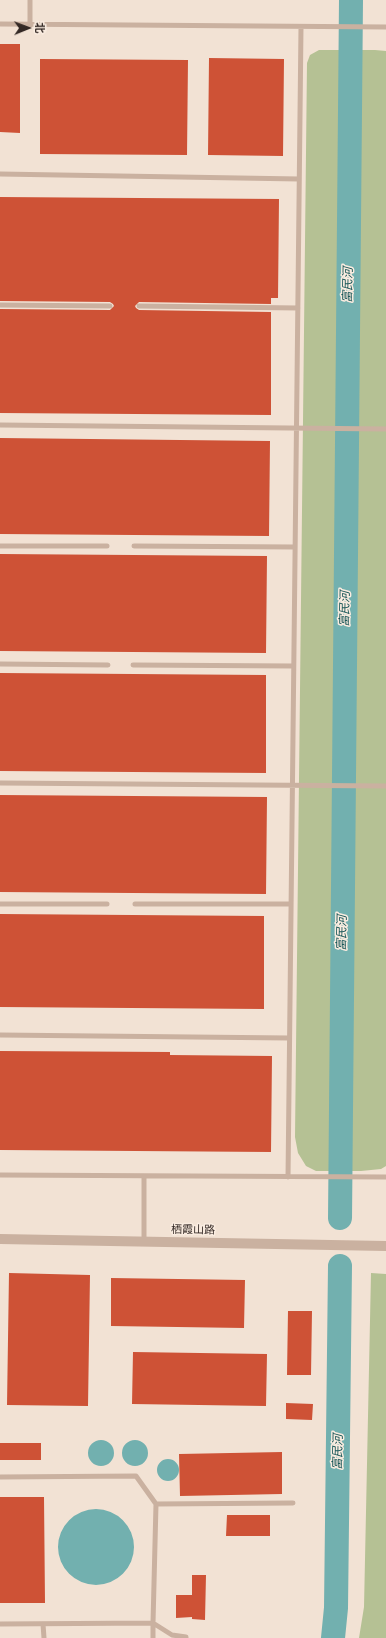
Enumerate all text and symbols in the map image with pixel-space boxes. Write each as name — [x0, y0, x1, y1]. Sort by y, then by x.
north arrow — [8, 8, 48, 48]
text: 北 — [33, 22, 47, 33]
water label: 富民河 — [340, 267, 356, 303]
water label: 富民河 — [337, 591, 353, 627]
water label: 富民河 — [334, 915, 350, 951]
street label: 栖霞山路 — [171, 1223, 215, 1237]
water label: 富民河 — [330, 1434, 346, 1470]

